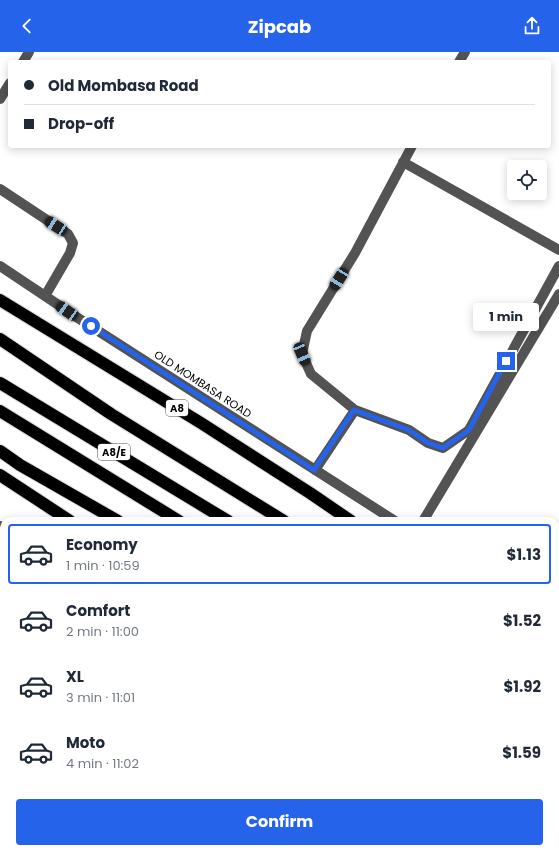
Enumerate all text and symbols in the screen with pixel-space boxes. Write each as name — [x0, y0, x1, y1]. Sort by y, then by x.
text: Zipcab — [248, 14, 311, 39]
icon: back — [16, 15, 38, 37]
icon: share — [521, 15, 543, 37]
text: Old Mombasa Road — [48, 75, 199, 96]
text: Drop-off — [48, 113, 114, 134]
map controls — [507, 160, 547, 200]
button: locate — [507, 160, 547, 200]
car — [43, 214, 69, 238]
car — [328, 266, 350, 292]
car — [54, 299, 80, 323]
callout: 1 min — [473, 303, 539, 331]
text: 1 min — [489, 307, 523, 326]
route start — [82, 317, 100, 335]
car — [292, 341, 312, 367]
street label: OLD MOMBASA ROAD — [151, 346, 255, 422]
route end — [497, 352, 515, 370]
road number: A8 — [166, 400, 188, 416]
road number: A8/E — [98, 444, 130, 460]
text: Economy — [66, 534, 138, 555]
icon: car — [18, 536, 54, 572]
text: $1.13 — [507, 544, 541, 565]
text: 1 min · 10:59 — [66, 556, 140, 575]
text: Comfort — [66, 600, 130, 621]
icon: car — [18, 602, 54, 638]
text: $1.52 — [503, 610, 541, 631]
text: 2 min · 11:00 — [66, 622, 139, 641]
text: XL — [66, 666, 84, 687]
icon: car — [18, 668, 54, 704]
text: $1.92 — [503, 676, 541, 697]
text: 3 min · 11:01 — [66, 688, 135, 707]
text: Moto — [66, 732, 105, 753]
icon: car — [18, 734, 54, 770]
text: $1.59 — [502, 742, 541, 763]
text: 4 min · 11:02 — [66, 754, 139, 773]
button: Confirm — [16, 799, 543, 845]

